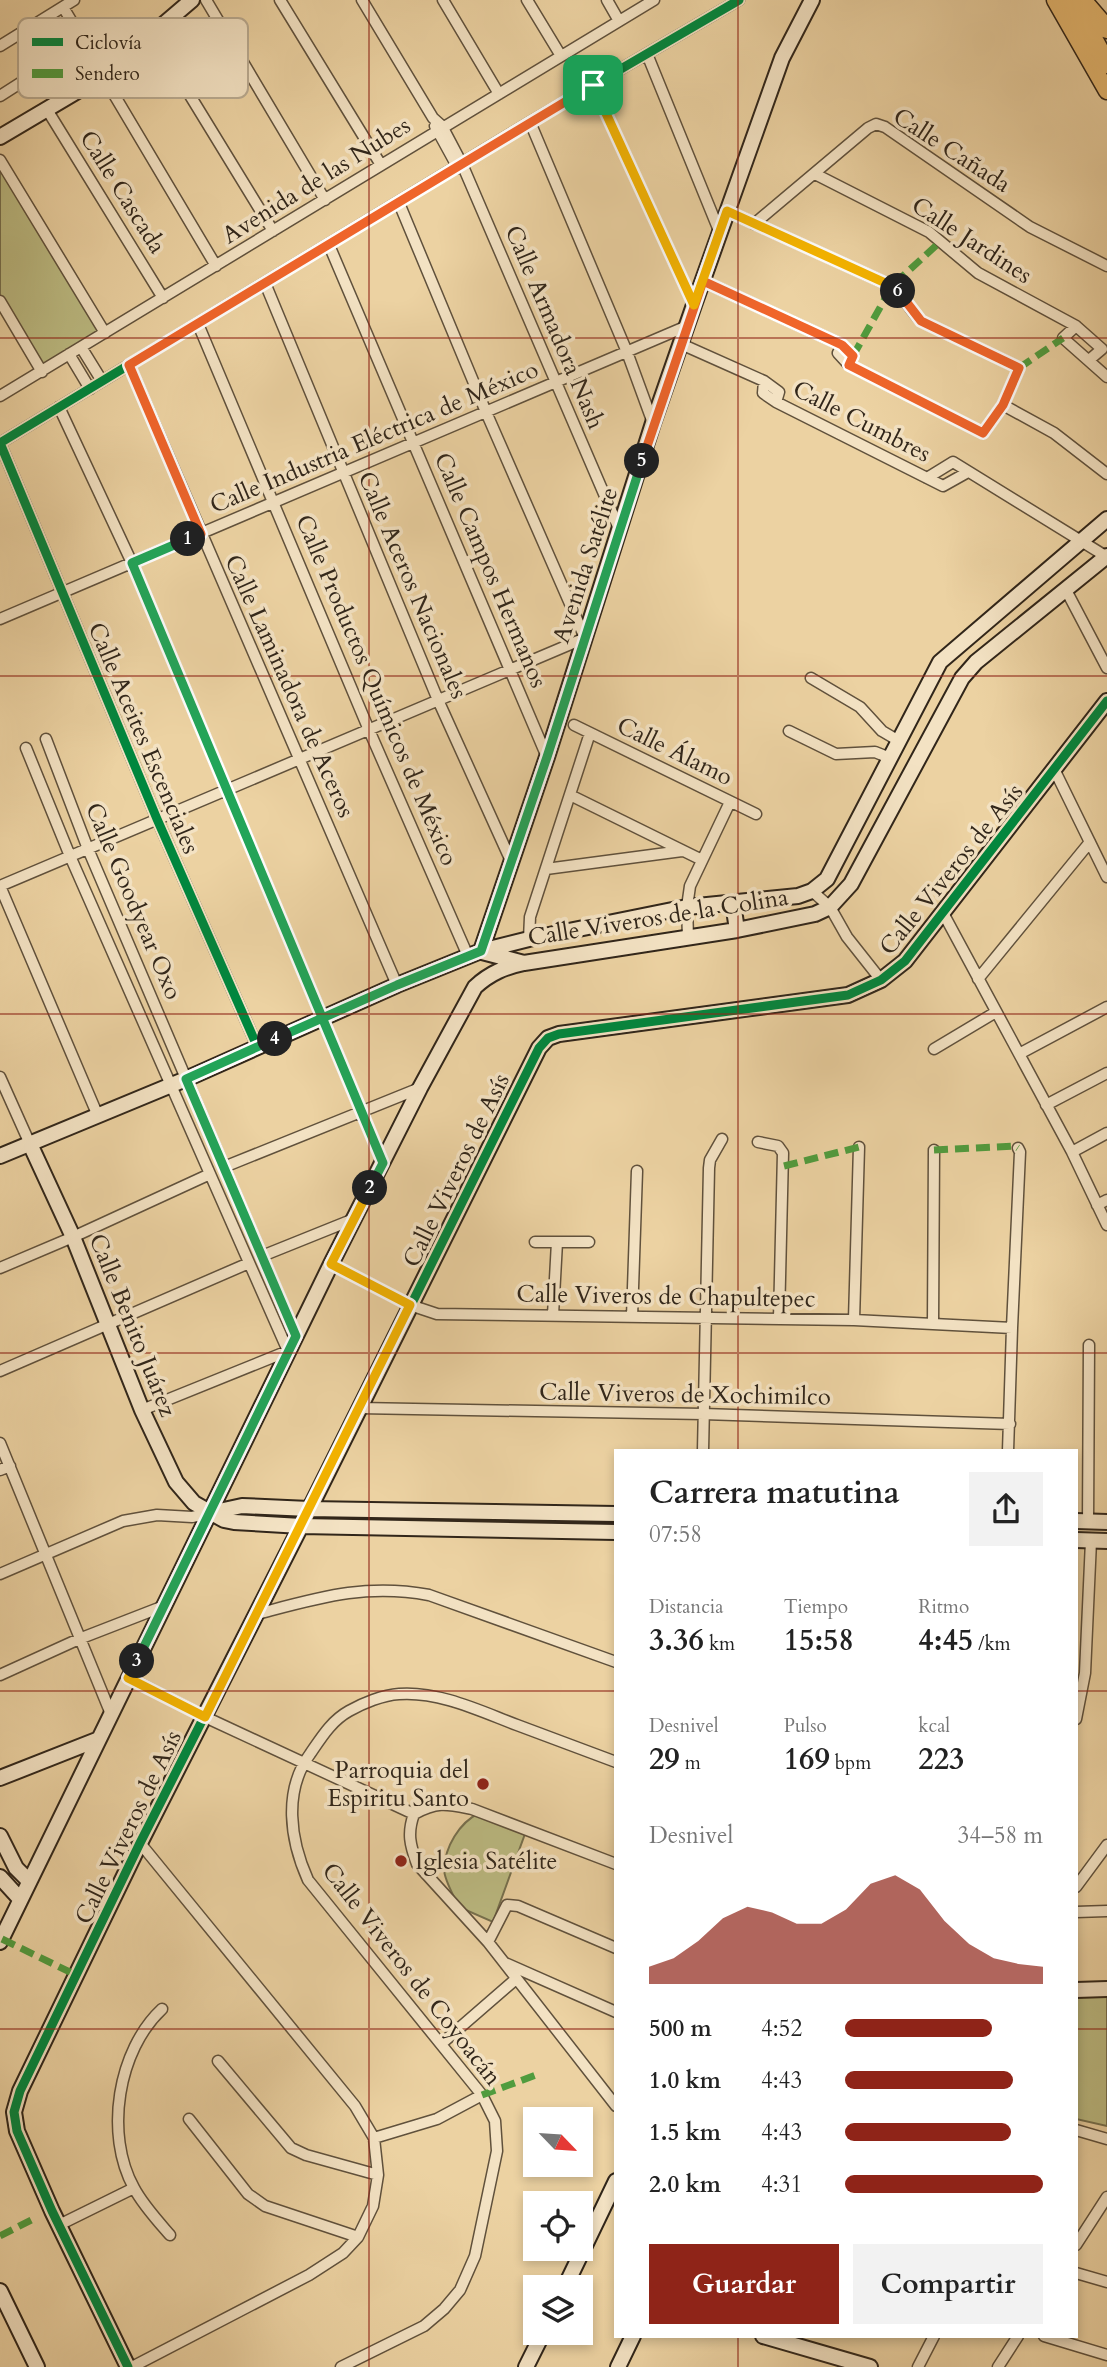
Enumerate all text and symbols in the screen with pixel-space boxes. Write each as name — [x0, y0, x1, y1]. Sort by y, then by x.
legend — [18, 18, 248, 98]
text: Ciclovía — [75, 30, 142, 56]
pin — [563, 55, 623, 115]
text: Sendero — [75, 61, 140, 87]
icon: arrive — [574, 66, 612, 104]
street label: Calle Cañada — [886, 100, 1017, 201]
street label: Avenida de las Nubes — [216, 109, 417, 252]
street label: Calle Cascada — [72, 124, 174, 261]
street label: Calle Jardines — [905, 189, 1038, 292]
street label: Calle Armadora Nash — [497, 220, 612, 434]
pin: 6 — [880, 274, 916, 308]
text: 6 — [893, 277, 902, 303]
street label: Calle Industria Eléctrica de México — [205, 353, 543, 522]
street label: Calle Cumbres — [787, 373, 936, 470]
pin: 5 — [624, 444, 660, 478]
text: 5 — [637, 447, 646, 473]
street label: Calle Campos Hermanos — [426, 448, 555, 693]
street label: Calle Aceros Nacionales — [350, 466, 475, 704]
street label: Avenida Satélite — [545, 483, 626, 647]
street label: Calle Productos Químicos de México — [287, 510, 466, 871]
pin: 1 — [170, 522, 206, 556]
text: 1 — [183, 525, 192, 551]
street label: Calle Laminadora de Aceros — [217, 550, 362, 823]
street label: Calle Aceites Escenciales — [80, 617, 207, 859]
street label: Calle Álamo — [611, 709, 738, 794]
street label: Calle Viveros de Asís — [872, 777, 1031, 962]
street label: Calle Goodyear Oxo — [77, 798, 190, 1005]
street label: Calle Viveros de la Colina — [526, 881, 791, 954]
pin: 4 — [258, 1021, 292, 1056]
text: 4 — [270, 1025, 279, 1051]
street label: Calle Viveros de Asís — [395, 1068, 518, 1273]
pin: 2 — [352, 1170, 388, 1206]
text: 2 — [365, 1174, 374, 1200]
street label: Calle Benito Juárez — [81, 1229, 184, 1422]
street label: Calle Viveros de Chapultepec — [516, 1277, 816, 1316]
street label: Calle Viveros de Xochimilco — [539, 1375, 831, 1414]
text: Carrera matutina — [649, 1471, 900, 1515]
button: share — [969, 1472, 1043, 1546]
text: 07:58 — [649, 1519, 702, 1550]
text: Distancia — [649, 1594, 723, 1620]
text: Tiempo — [784, 1594, 848, 1620]
text: Ritmo — [918, 1594, 969, 1620]
text: 3.36 — [649, 1620, 704, 1661]
text: 15:58 — [784, 1620, 854, 1661]
text: 4:45 — [918, 1620, 973, 1661]
text: km — [704, 1631, 735, 1657]
text: /km — [973, 1631, 1011, 1657]
pin: 3 — [120, 1644, 154, 1678]
text: 3 — [132, 1647, 141, 1673]
text: Desnivel — [649, 1713, 719, 1739]
text: Pulso — [784, 1713, 827, 1739]
text: kcal — [918, 1713, 950, 1739]
street label: Calle Viveros de Asís — [67, 1725, 190, 1930]
text: 29 — [649, 1739, 680, 1780]
text: 169 — [784, 1739, 830, 1780]
text: 223 — [918, 1739, 964, 1780]
text: m — [680, 1750, 701, 1776]
text: bpm — [830, 1750, 871, 1776]
place label: Parroquia del Espiritu Santo — [327, 1754, 469, 1815]
marker: Parroquia del Espiritu Santo — [475, 1776, 491, 1792]
text: Desnivel — [649, 1820, 733, 1851]
text: 34–58 m — [958, 1820, 1043, 1851]
place label: Iglesia Satélite — [415, 1845, 557, 1878]
marker: Iglesia Satélite — [393, 1853, 409, 1869]
street label: Calle Viveros de Coyoacán — [314, 1856, 509, 2093]
text: 500 m — [649, 2013, 712, 2044]
text: 4:52 — [761, 2013, 802, 2044]
text: 1.0 km — [649, 2065, 721, 2096]
text: 4:43 — [761, 2065, 802, 2096]
north arrow — [523, 2107, 593, 2177]
map controls — [523, 2107, 593, 2345]
text: 1.5 km — [649, 2117, 721, 2148]
text: 4:43 — [761, 2117, 802, 2148]
text: 2.0 km — [649, 2169, 721, 2200]
text: 4:31 — [761, 2169, 802, 2200]
button: locate — [523, 2191, 593, 2261]
button: Guardar — [649, 2244, 839, 2324]
button: Compartir — [853, 2244, 1043, 2324]
button: layers — [523, 2275, 593, 2345]

